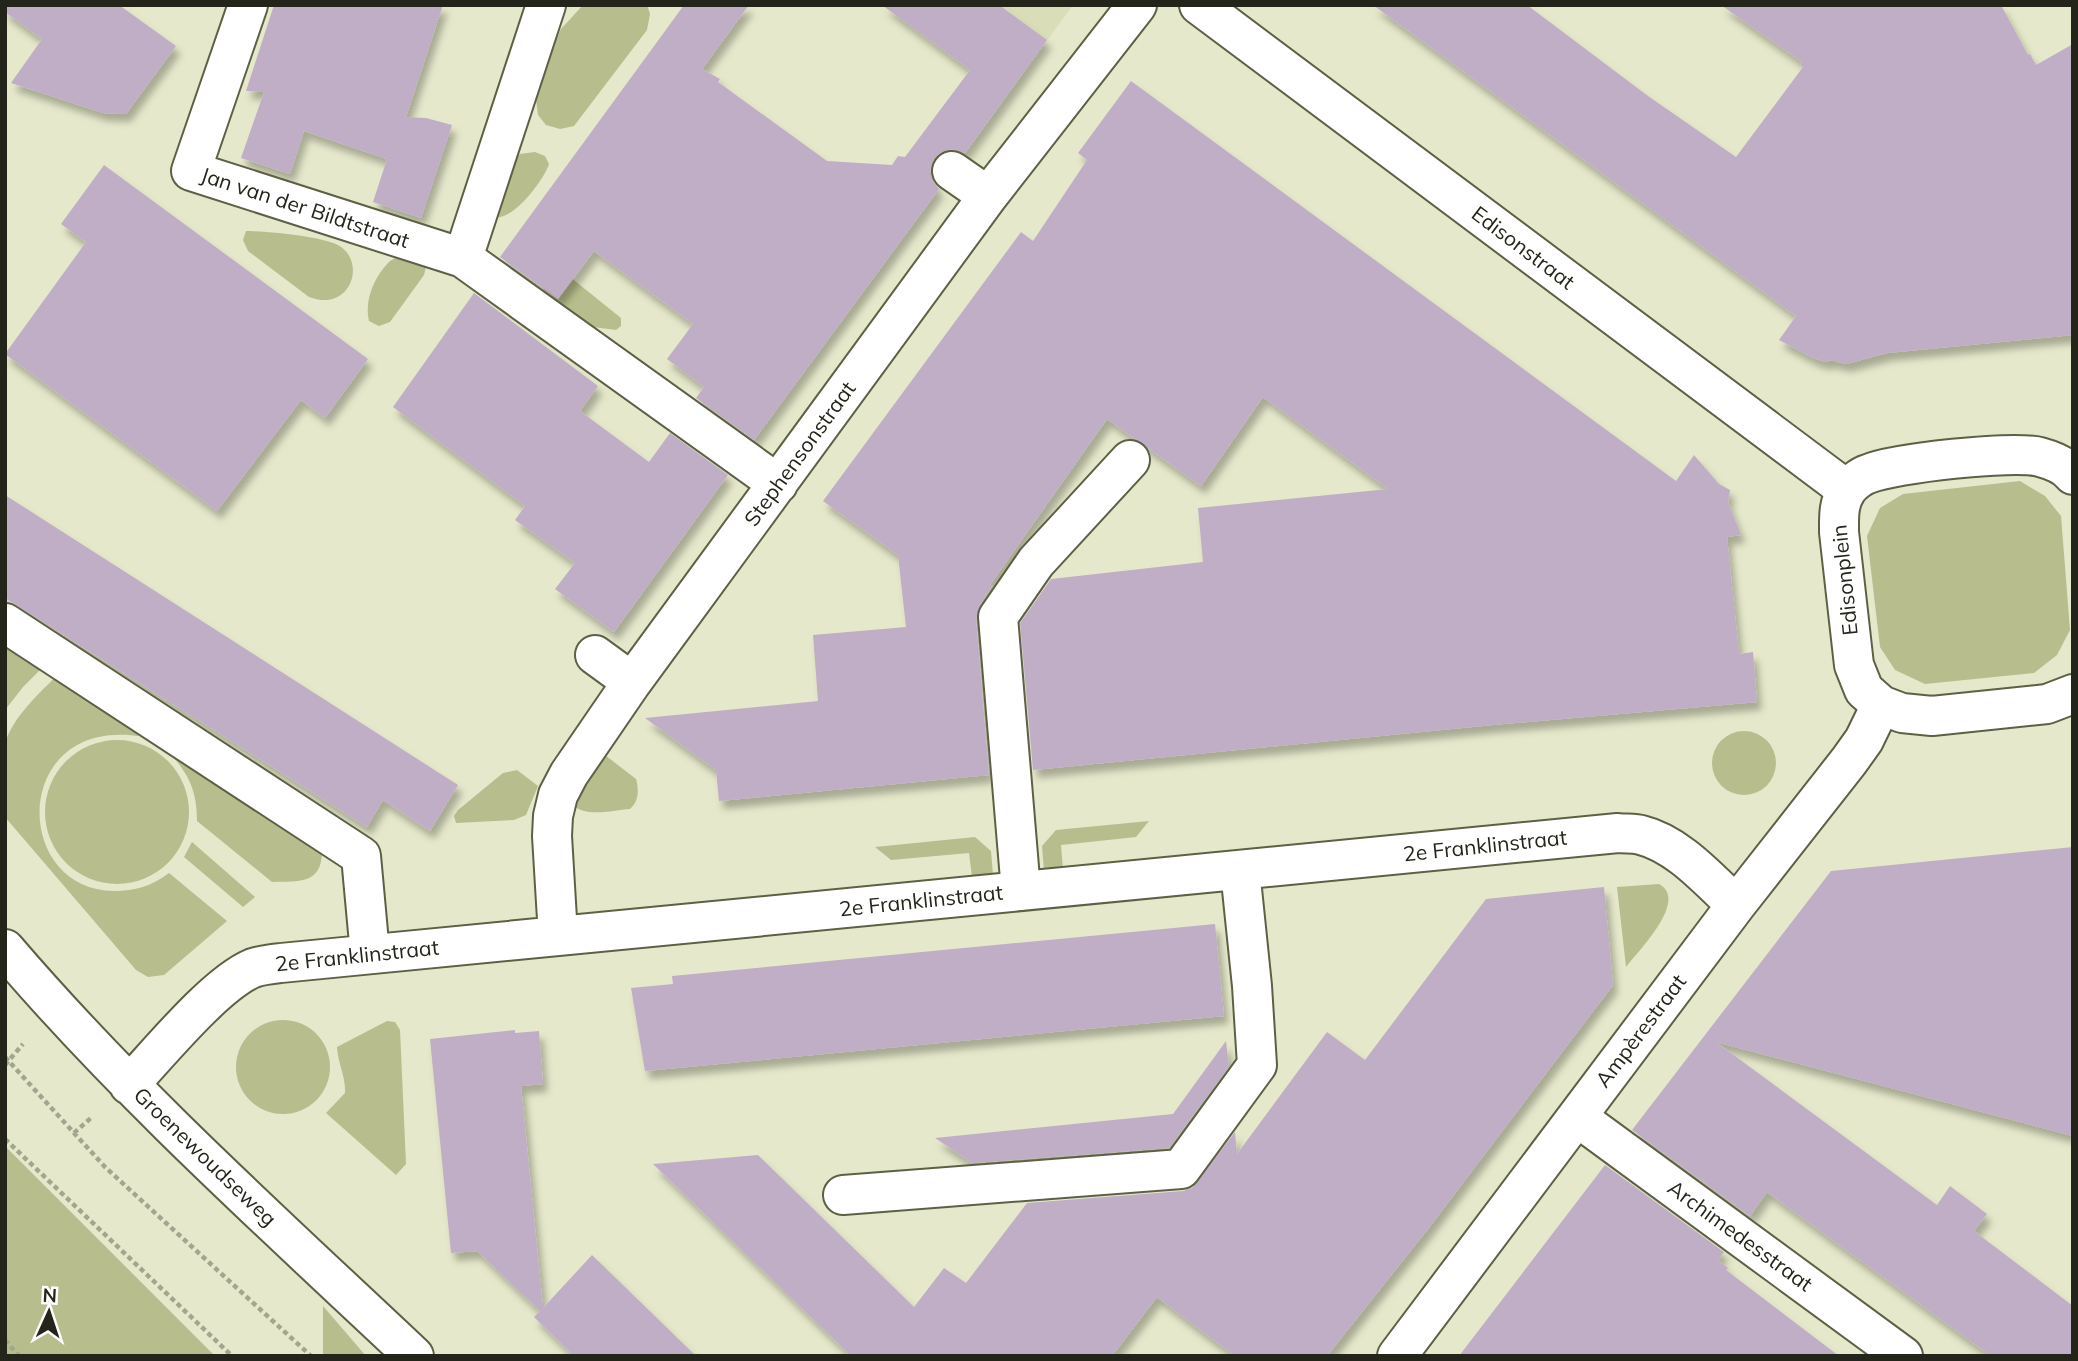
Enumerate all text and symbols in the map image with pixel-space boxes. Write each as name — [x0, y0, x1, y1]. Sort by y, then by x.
street label: Jan van der Bildtstraat — [198, 161, 413, 253]
street label: Edisonstraat — [1467, 200, 1580, 294]
street label: Stephensonstraat — [738, 376, 860, 531]
street label: Edisonplein — [1825, 524, 1863, 637]
street label: 2e Franklinstraat — [1402, 823, 1568, 867]
street label: 2e Franklinstraat — [838, 878, 1004, 922]
street label: 2e Franklinstraat — [274, 933, 440, 977]
street label: Ampèrestraat — [1589, 969, 1691, 1092]
street label: Groenewoudseweg — [129, 1081, 283, 1231]
street label: Archimedesstraat — [1663, 1174, 1818, 1296]
north arrow — [14, 1277, 84, 1347]
text: N — [42, 1283, 58, 1307]

